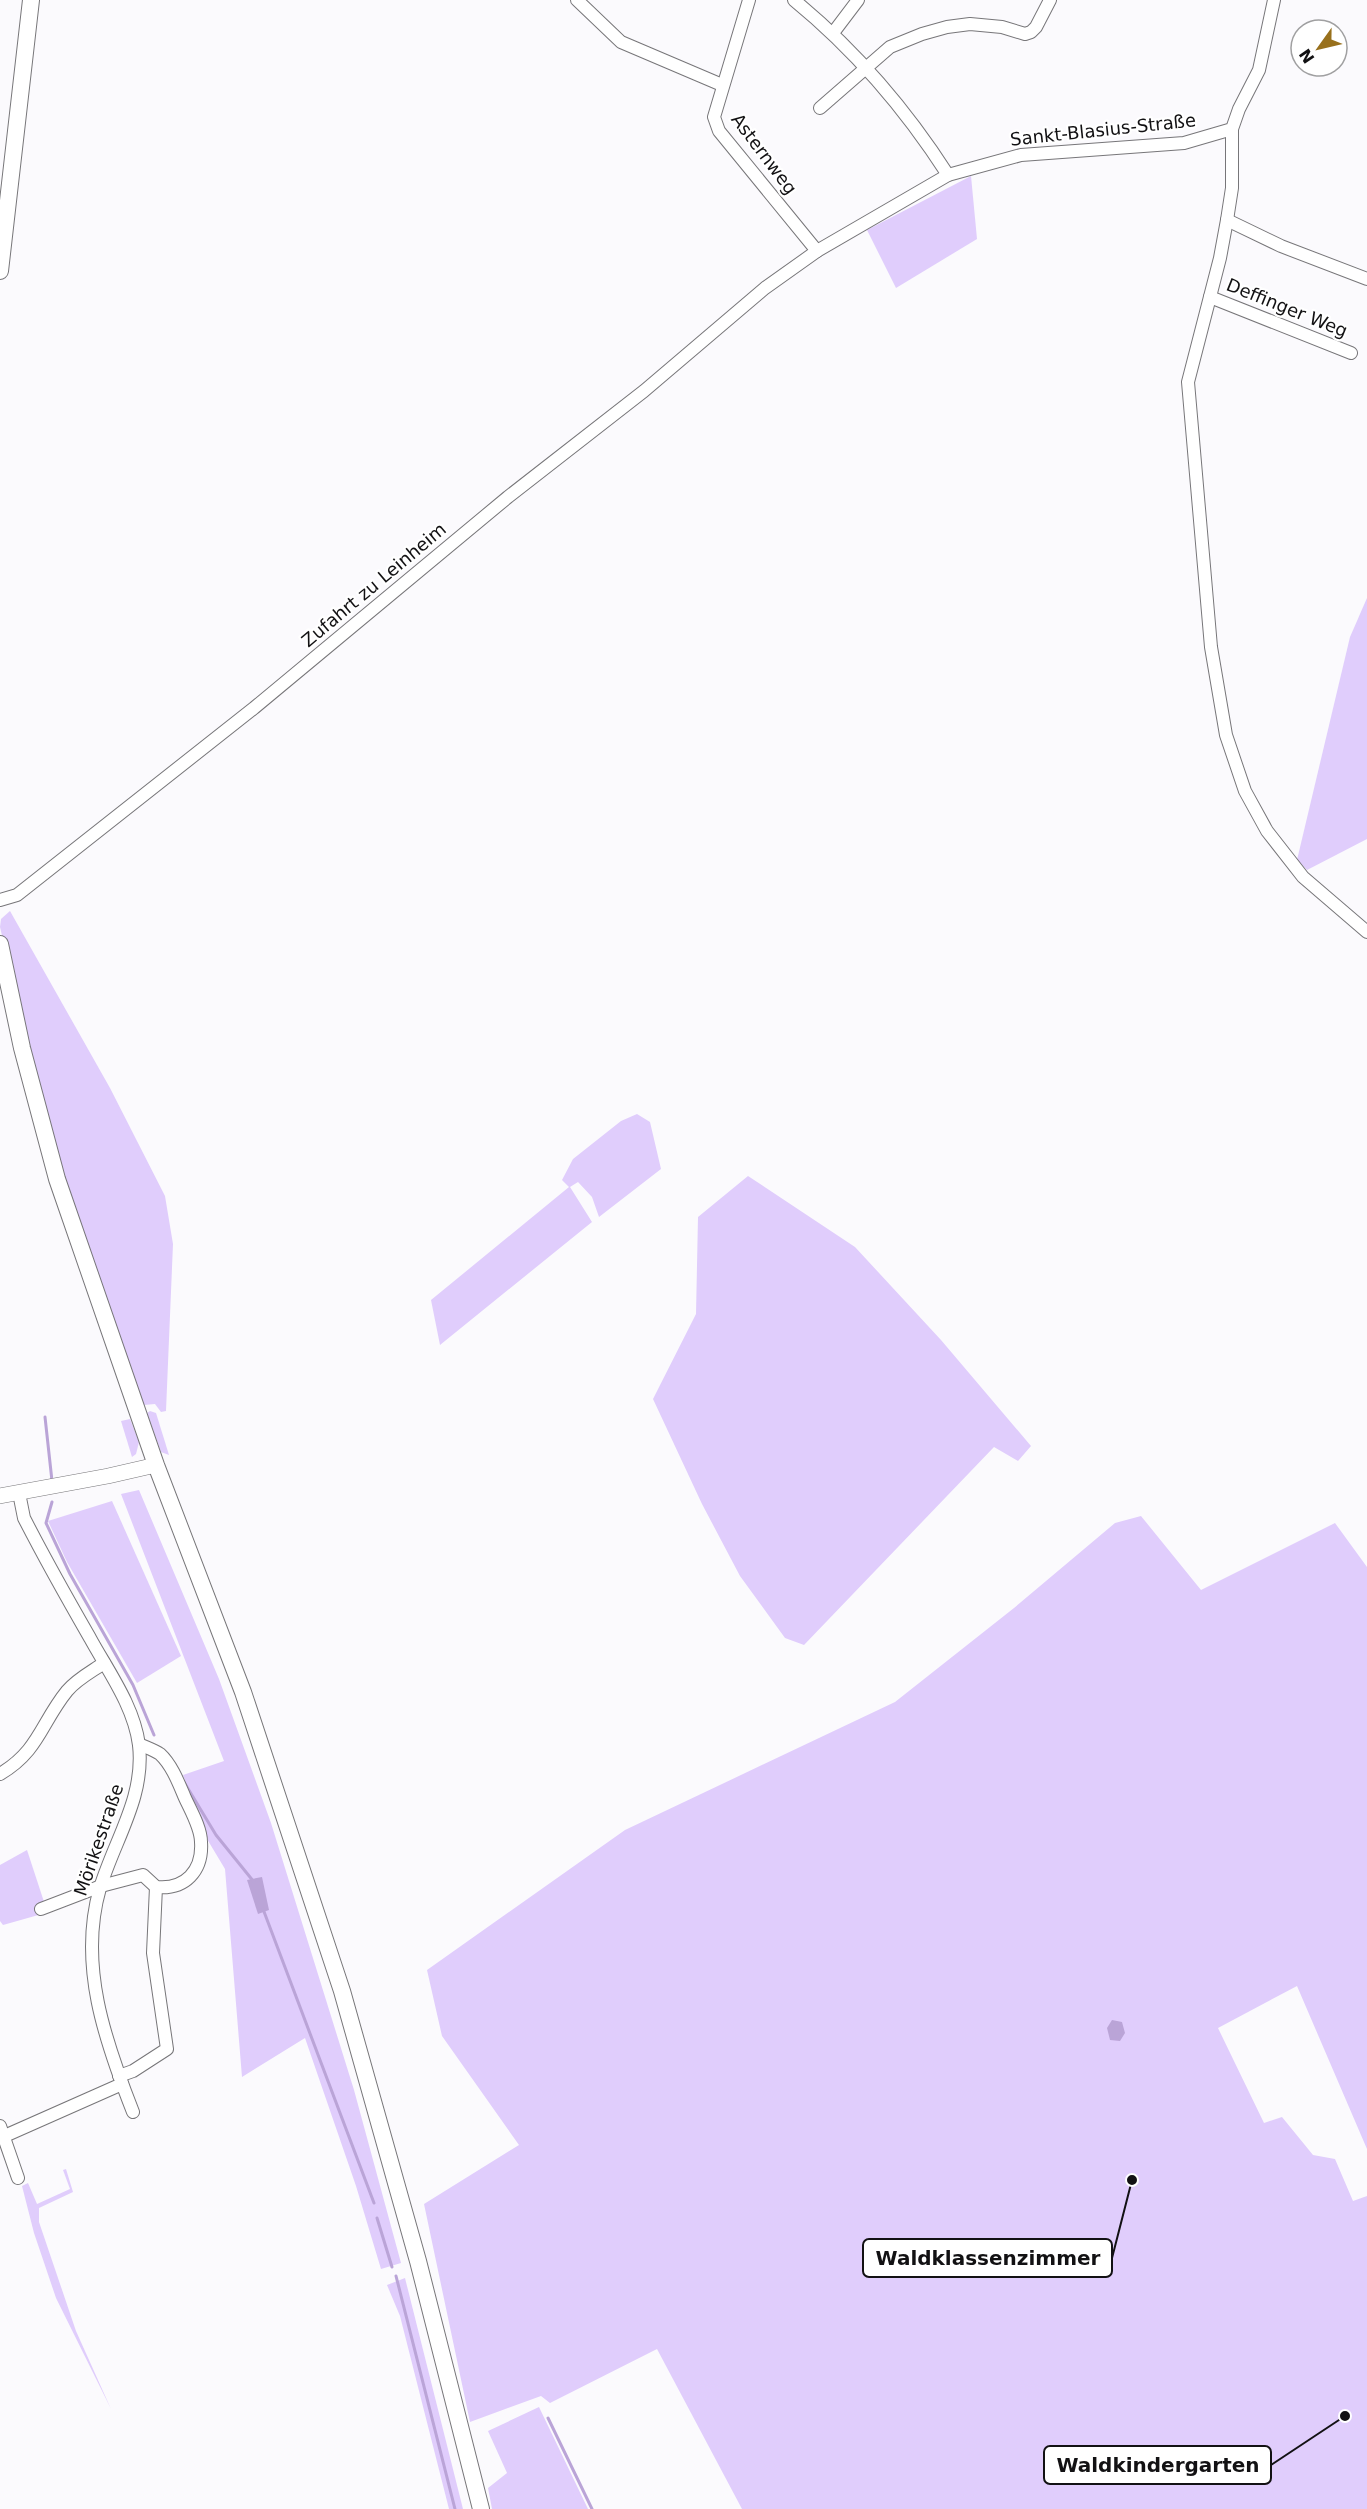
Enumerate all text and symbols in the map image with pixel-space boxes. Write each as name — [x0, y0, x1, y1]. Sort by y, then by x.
north arrow — [1289, 18, 1349, 78]
text: N — [1295, 45, 1319, 67]
street label: Asternweg — [727, 109, 802, 198]
street label: Sankt-Blasius-Straße — [1009, 109, 1197, 150]
street label: Deffinger Weg — [1224, 274, 1351, 341]
street label: Zufahrt zu Leinheim — [297, 518, 450, 651]
street label: Mörikestraße — [70, 1781, 128, 1899]
callout: Waldklassenzimmer — [863, 2239, 1112, 2277]
text: Waldklassenzimmer — [876, 2246, 1101, 2270]
callout: Waldkindergarten — [1044, 2446, 1271, 2484]
text: Waldkindergarten — [1056, 2453, 1260, 2477]

